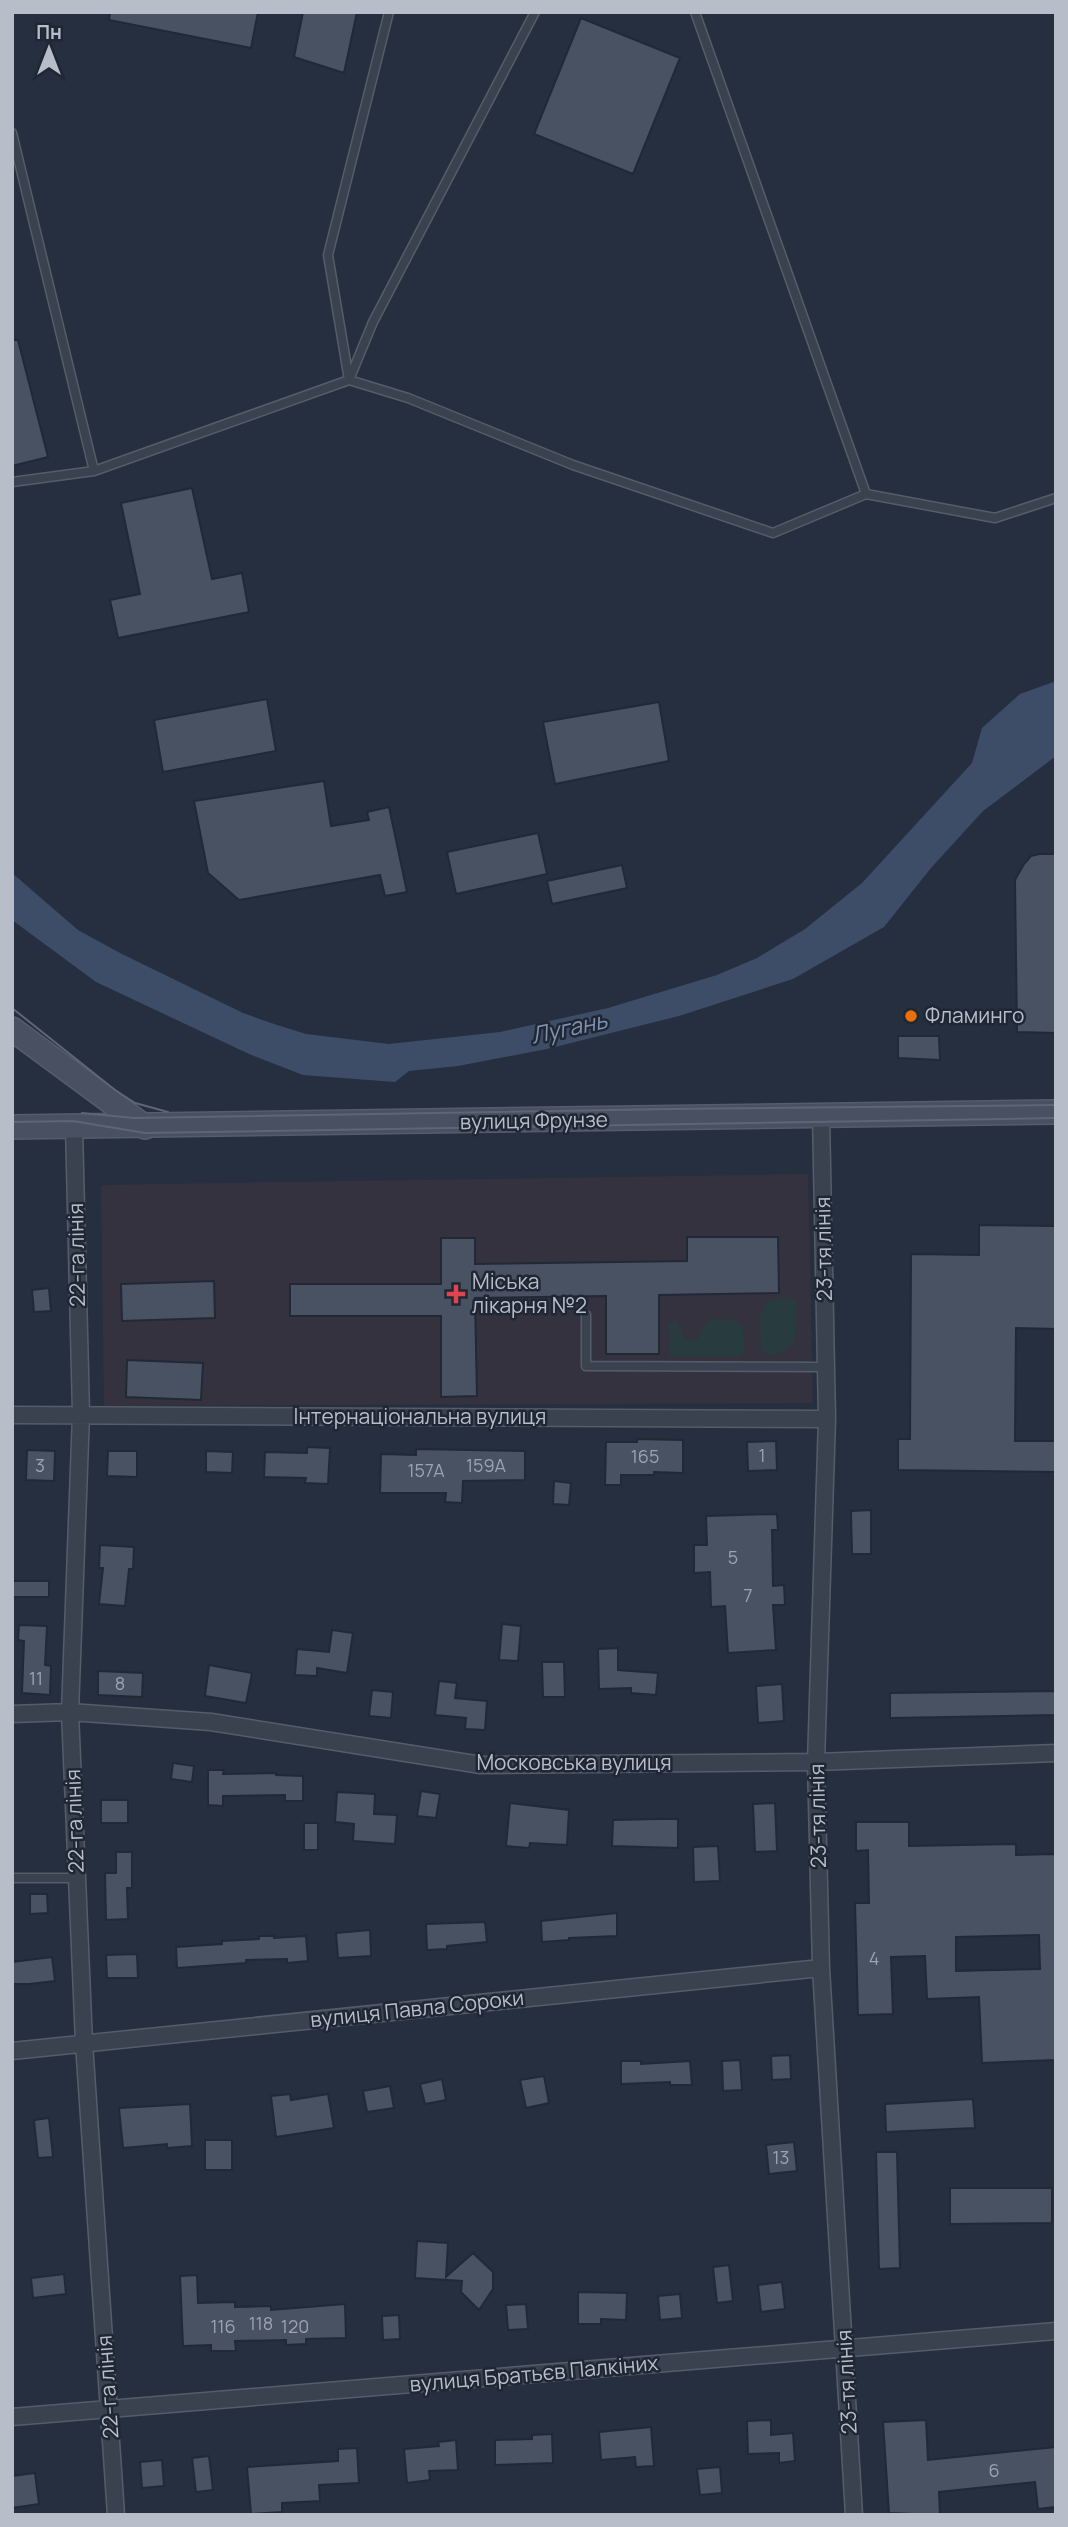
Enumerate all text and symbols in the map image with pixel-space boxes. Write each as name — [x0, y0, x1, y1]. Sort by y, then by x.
north arrow — [14, 14, 84, 84]
text: Пн — [36, 19, 62, 45]
place label: Фламинго — [925, 1001, 1025, 1029]
water label: Лугань — [528, 1003, 611, 1051]
marker: Фламинго — [903, 1008, 919, 1024]
street label: вулиця Фрунзе — [460, 1105, 608, 1135]
street label: 23-тя лінія — [808, 1197, 838, 1301]
street label: 22-га лінія — [61, 1203, 91, 1307]
place label: Міська лікарня №2 — [472, 1267, 587, 1319]
marker: Міська лікарня №2 — [446, 1284, 466, 1304]
street label: Інтернаціональна вулиця — [294, 1402, 546, 1430]
house number: 1 — [758, 1443, 766, 1467]
house number: 165 — [631, 1444, 659, 1468]
house number: 3 — [35, 1453, 45, 1477]
house number: 159А — [466, 1453, 507, 1477]
house number: 157А — [407, 1458, 445, 1482]
house number: 5 — [728, 1545, 738, 1569]
house number: 7 — [743, 1583, 753, 1607]
house number: 11 — [29, 1666, 43, 1690]
house number: 8 — [115, 1671, 125, 1695]
street label: Московська вулиця — [476, 1748, 672, 1776]
street label: 23-тя лінія — [802, 1764, 832, 1868]
street label: 22-га лінія — [58, 1769, 90, 1873]
house number: 4 — [869, 1946, 879, 1970]
street label: вулиця Павла Сороки — [309, 1983, 525, 2033]
house number: 13 — [773, 2145, 789, 2169]
house number: 118 — [249, 2311, 273, 2335]
house number: 116 — [210, 2314, 236, 2338]
house number: 120 — [281, 2314, 309, 2338]
street label: 23-тя лінія — [829, 2329, 863, 2435]
street label: 22-га лінія — [89, 2334, 125, 2440]
street label: вулиця Братьєв Палкіних — [408, 2348, 659, 2398]
house number: 6 — [988, 2458, 1000, 2482]

